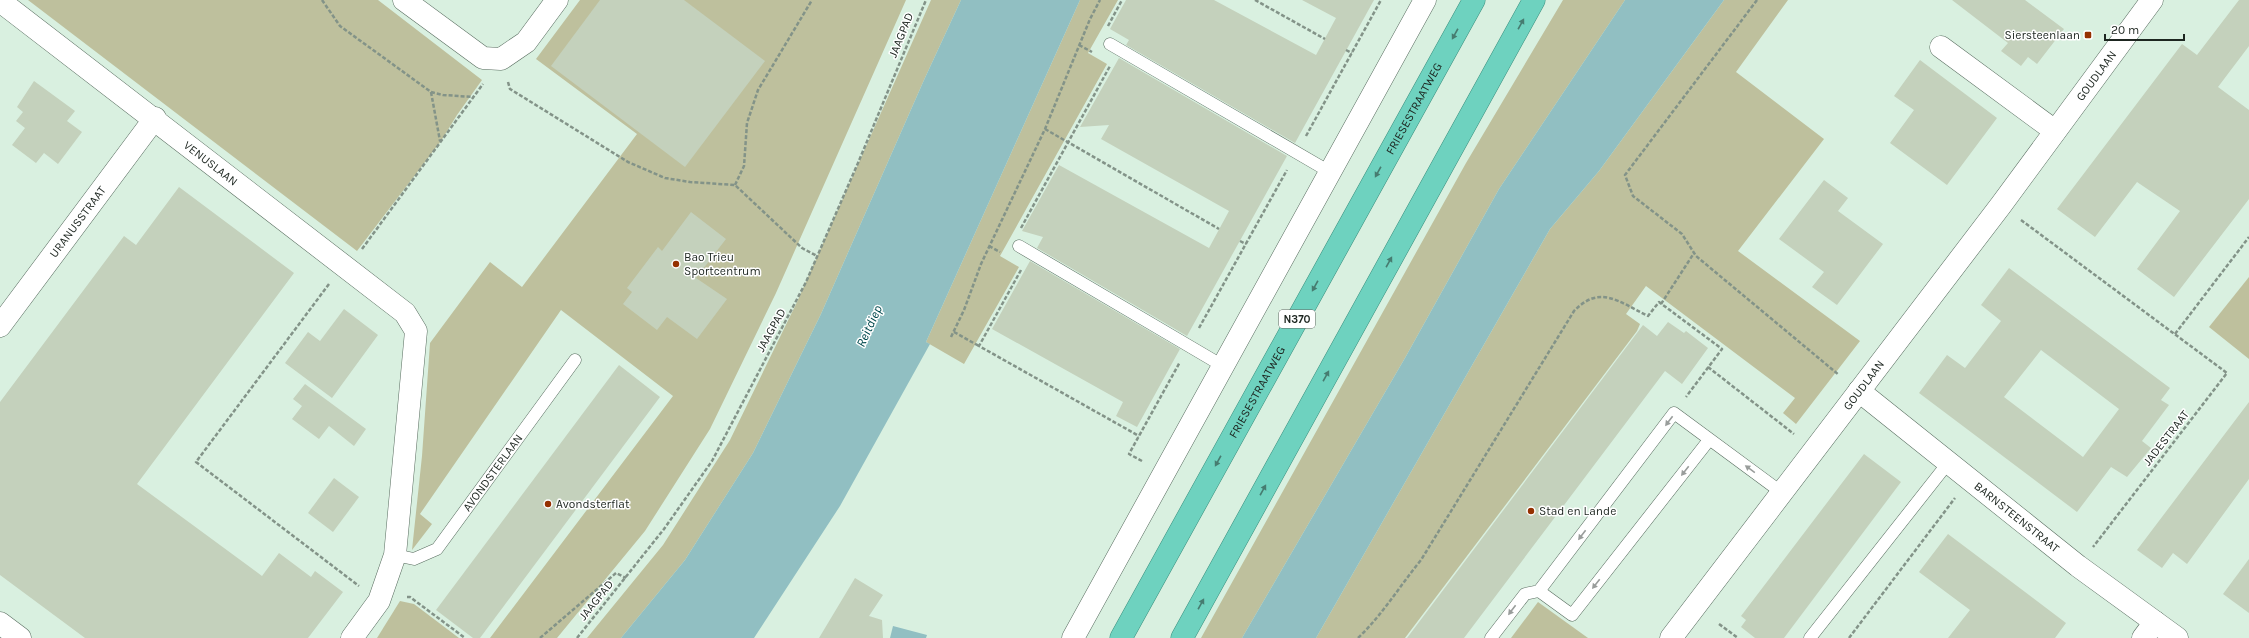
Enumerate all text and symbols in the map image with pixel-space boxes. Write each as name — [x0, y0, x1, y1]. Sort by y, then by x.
street label: JAAGPAD — [886, 10, 916, 60]
scale bar — [2105, 16, 2184, 42]
one-way arrow — [1517, 18, 1524, 30]
text: 20 m — [2111, 23, 2139, 37]
one-way arrow — [1452, 28, 1459, 40]
place label: Siersteenlaan — [2004, 28, 2080, 42]
marker: Siersteenlaan — [2083, 30, 2093, 40]
street label: GOUDLAAN — [2073, 48, 2119, 104]
street label: FRIESESTRAATWEG — [1383, 60, 1445, 157]
street label: VENUSLAAN — [181, 138, 241, 189]
one-way arrow — [1375, 166, 1382, 178]
street label: URANUSSTRAAT — [47, 183, 109, 260]
place label: Bao Trieu Sportcentrum — [684, 250, 761, 278]
one-way arrow — [1386, 256, 1392, 268]
marker: Bao Trieu Sportcentrum — [671, 259, 681, 269]
one-way arrow — [1312, 280, 1318, 291]
water label: Reitdiep — [853, 303, 885, 349]
street label: JAAGPAD — [753, 306, 789, 354]
road number: N370 — [1279, 310, 1315, 328]
street label: FRIESESTRAATWEG — [1226, 344, 1288, 441]
street label: GOUDLAAN — [1840, 357, 1887, 413]
one-way arrow — [1323, 370, 1330, 382]
street label: JADESTRAAT — [2140, 408, 2192, 468]
one-way arrow — [1665, 415, 1673, 426]
street label: AVONDSTERLAAN — [460, 431, 526, 514]
one-way arrow — [1215, 455, 1222, 466]
one-way arrow — [1744, 465, 1755, 474]
one-way arrow — [1681, 466, 1690, 477]
street label: BARNSTEENSTRAAT — [1971, 479, 2062, 555]
one-way arrow — [1260, 484, 1267, 496]
place label: Avondsterflat — [556, 497, 630, 511]
marker: Avondsterflat — [543, 499, 553, 509]
place label: Stad en Lande — [1539, 504, 1616, 518]
marker: Stad en Lande — [1526, 506, 1536, 516]
one-way arrow — [1577, 529, 1586, 540]
street label: JAAGPAD — [576, 577, 616, 623]
one-way arrow — [1592, 579, 1600, 590]
one-way arrow — [1197, 598, 1204, 610]
one-way arrow — [1508, 605, 1516, 616]

